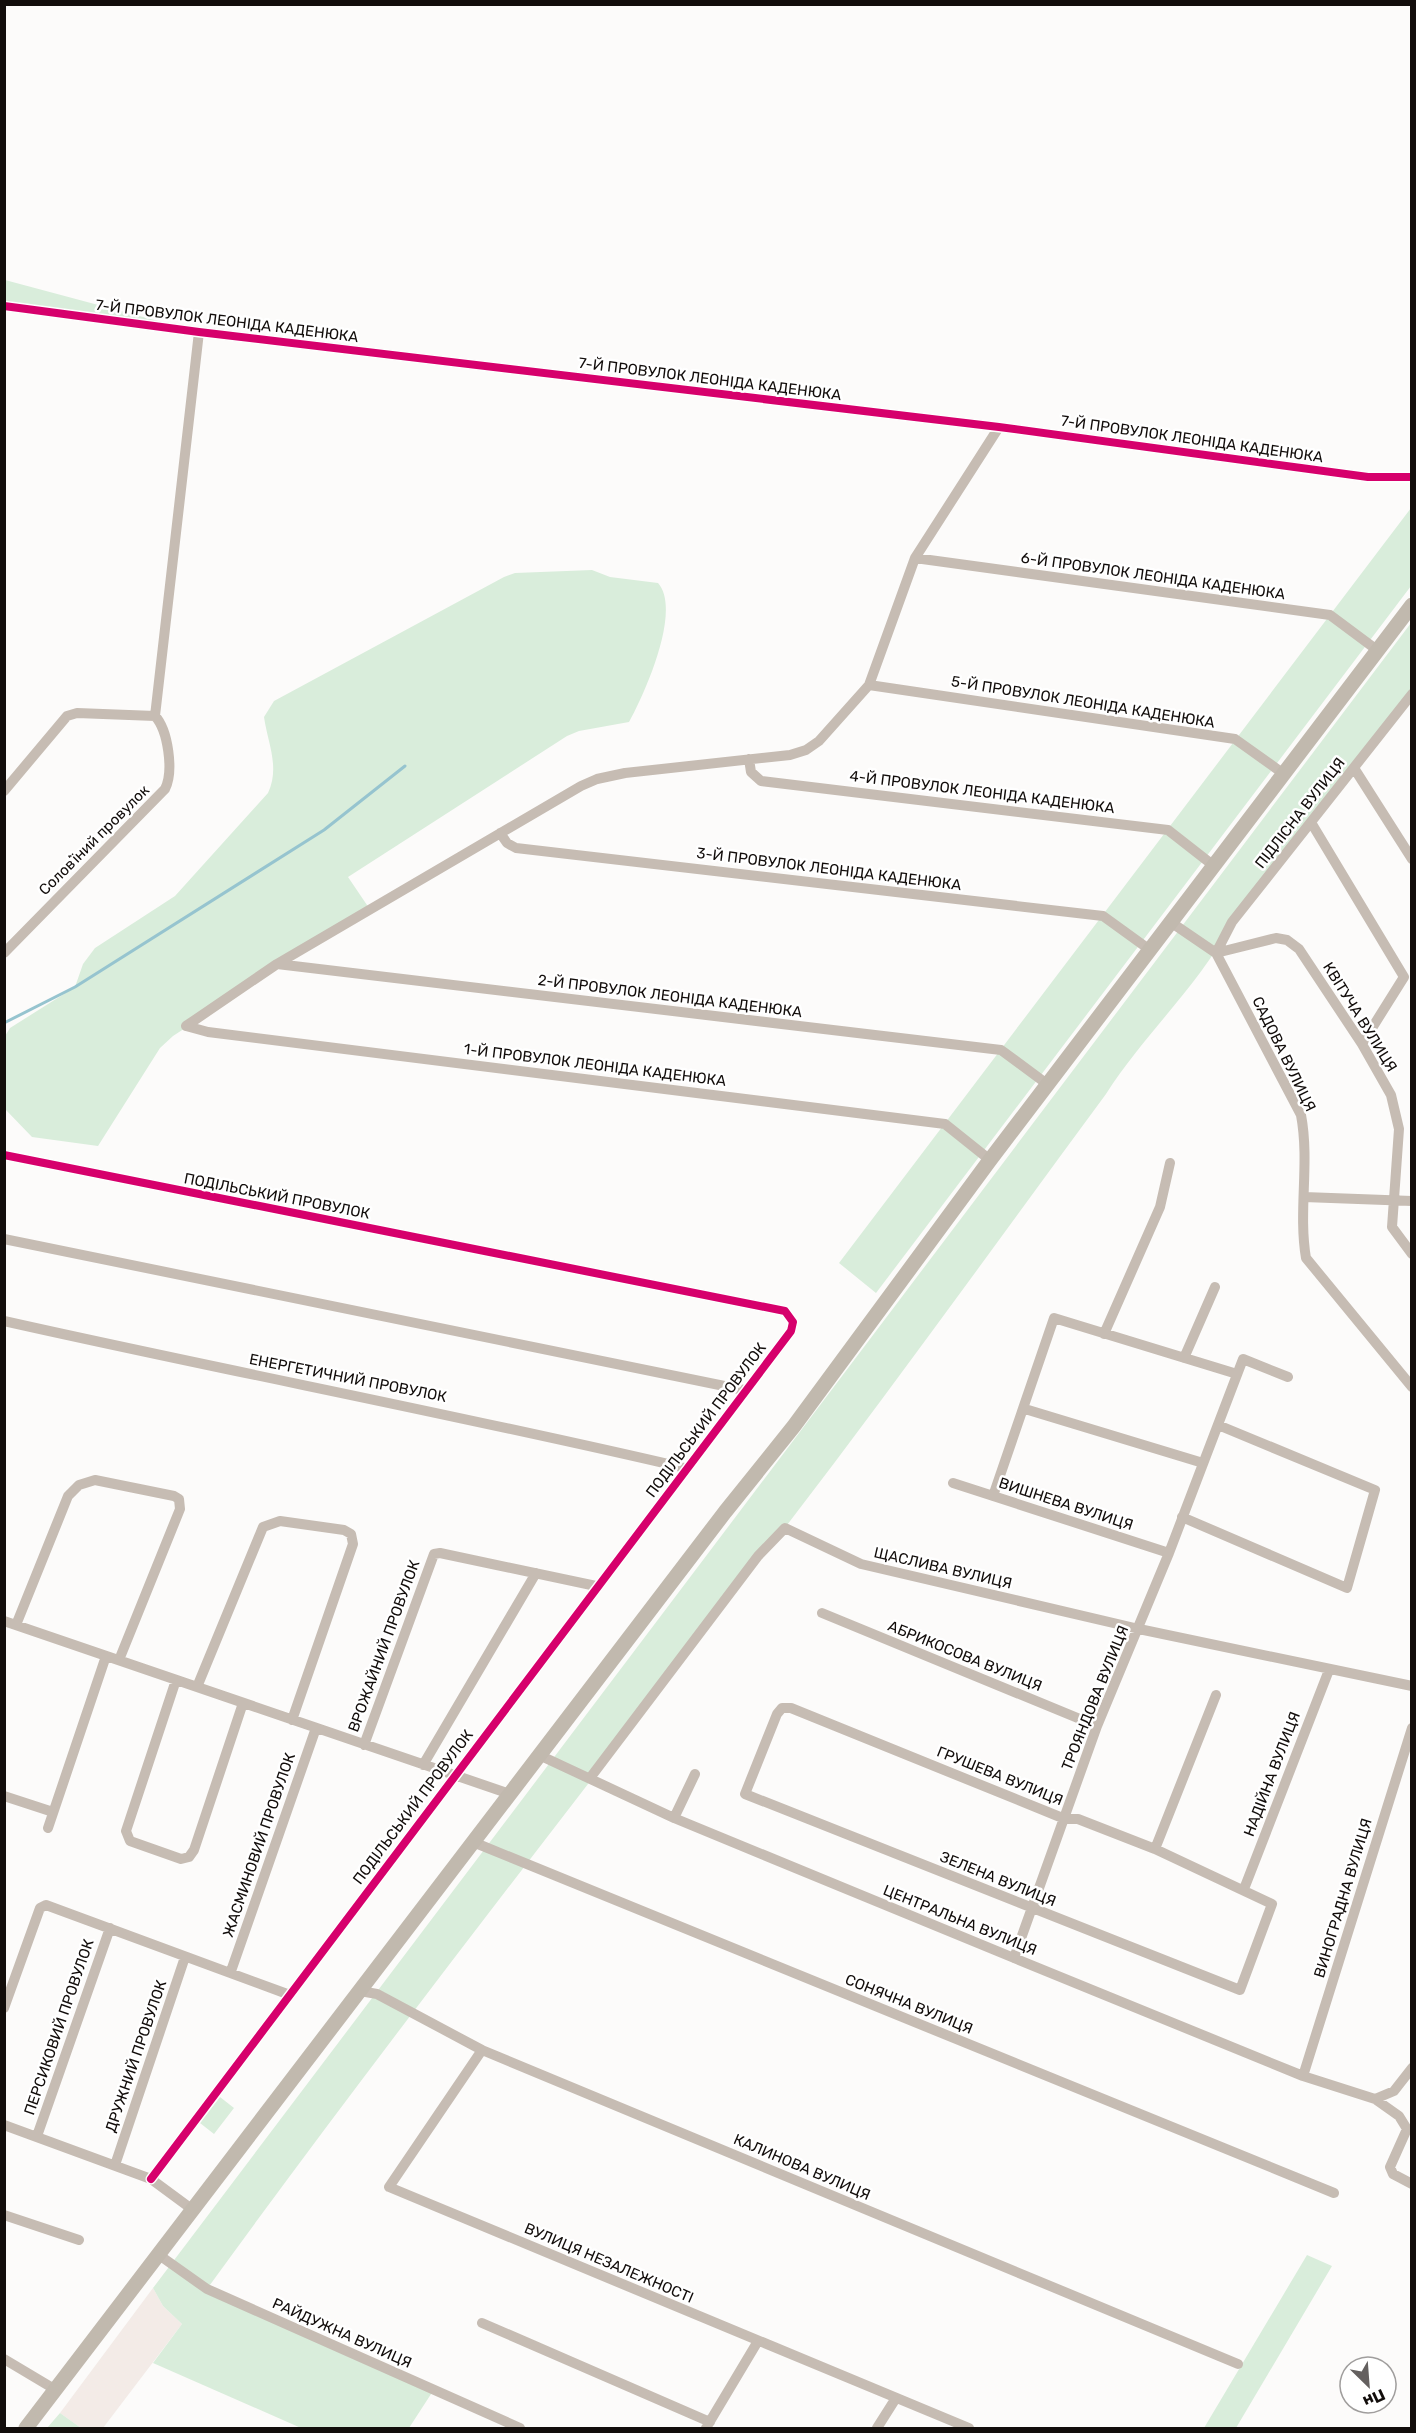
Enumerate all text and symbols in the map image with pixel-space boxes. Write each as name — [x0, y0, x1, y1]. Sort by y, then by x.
street label: 7-Й ПРОВУЛОК ЛЕОНІДА КАДЕНЮКА — [94, 296, 360, 346]
street label: 7-Й ПРОВУЛОК ЛЕОНІДА КАДЕНЮКА — [577, 354, 843, 404]
street label: 7-Й ПРОВУЛОК ЛЕОНІДА КАДЕНЮКА — [1060, 412, 1324, 466]
street label: 6-Й ПРОВУЛОК ЛЕОНІДА КАДЕНЮКА — [1020, 549, 1286, 603]
street label: 5-Й ПРОВУЛОК ЛЕОНІДА КАДЕНЮКА — [950, 672, 1216, 732]
street label: ПІДЛІСНА ВУЛИЦЯ — [1251, 754, 1349, 872]
street label: 4-Й ПРОВУЛОК ЛЕОНІДА КАДЕНЮКА — [848, 767, 1116, 817]
street label: Соловʼїний провулок — [35, 781, 153, 899]
street label: 3-Й ПРОВУЛОК ЛЕОНІДА КАДЕНЮКА — [696, 844, 962, 894]
street label: КВІТУЧА ВУЛИЦЯ — [1319, 959, 1401, 1075]
street label: 2-Й ПРОВУЛОК ЛЕОНІДА КАДЕНЮКА — [537, 971, 803, 1021]
street label: САДОВА ВУЛИЦЯ — [1248, 994, 1320, 1114]
street label: 1-Й ПРОВУЛОК ЛЕОНІДА КАДЕНЮКА — [463, 1040, 727, 1090]
street label: ПОДІЛЬСЬКИЙ ПРОВУЛОК — [183, 1169, 372, 1223]
street label: ПОДІЛЬСЬКИЙ ПРОВУЛОК — [642, 1339, 770, 1501]
street label: ЕНЕРГЕТИЧНИЙ ПРОВУЛОК — [248, 1350, 449, 1406]
street label: ВИШНЕВА ВУЛИЦЯ — [997, 1474, 1135, 1534]
street label: ЩАСЛИВА ВУЛИЦЯ — [872, 1543, 1014, 1593]
street label: ВРОЖАЙНИЙ ПРОВУЛОК — [344, 1557, 424, 1734]
street label: АБРИКОСОВА ВУЛИЦЯ — [885, 1617, 1045, 1695]
street label: ТРОЯНДОВА ВУЛИЦЯ — [1058, 1623, 1132, 1773]
street label: НАДІЙНА ВУЛИЦЯ — [1240, 1709, 1304, 1839]
street label: ПОДІЛЬСЬКИЙ ПРОВУЛОК — [349, 1726, 477, 1888]
street label: ГРУШЕВА ВУЛИЦЯ — [934, 1742, 1066, 1810]
street label: ЖАСМИНОВИЙ ПРОВУЛОК — [219, 1750, 299, 1940]
street label: ВИНОГРАДНА ВУЛИЦЯ — [1310, 1816, 1376, 1980]
street label: ЗЕЛЕНА ВУЛИЦЯ — [937, 1848, 1059, 1910]
street label: ЦЕНТРАЛЬНА ВУЛИЦЯ — [880, 1881, 1040, 1959]
street label: ПЕРСИКОВИЙ ПРОВУЛОК — [20, 1936, 98, 2117]
street label: СОНЯЧНА ВУЛИЦЯ — [843, 1970, 975, 2038]
street label: ДРУЖНИЙ ПРОВУЛОК — [101, 1977, 171, 2134]
street label: КАЛИНОВА ВУЛИЦЯ — [731, 2130, 873, 2204]
street label: ВУЛИЦЯ НЕЗАЛЕЖНОСТІ — [522, 2219, 696, 2307]
street label: РАЙДУЖНА ВУЛИЦЯ — [270, 2294, 414, 2372]
north arrow — [1338, 2355, 1398, 2415]
text: Пн — [1360, 2385, 1388, 2411]

